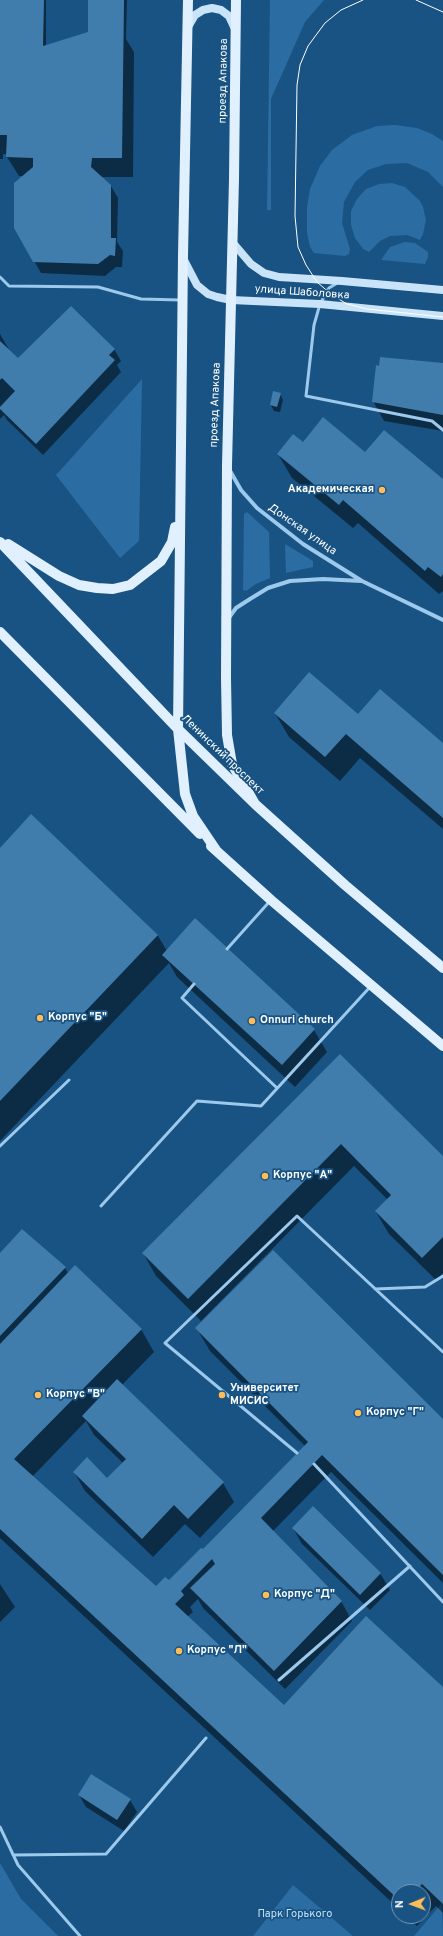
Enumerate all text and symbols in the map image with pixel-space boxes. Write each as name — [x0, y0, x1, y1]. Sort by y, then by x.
street label: проезд Апакова — [217, 38, 231, 124]
street label: улица Шаболовка — [254, 283, 350, 303]
street label: проезд Апакова — [208, 362, 224, 448]
place label: Академическая — [288, 483, 374, 497]
marker: Академическая — [377, 485, 387, 495]
street label: Донская улица — [265, 502, 339, 558]
street label: Ленинский проспект — [178, 712, 266, 798]
place label: Корпус "Б" — [48, 1011, 107, 1025]
marker: Корпус "Б" — [35, 1013, 45, 1023]
place label: Onnuri church — [260, 1014, 334, 1028]
marker: Onnuri church — [247, 1016, 257, 1026]
place label: Корпус "А" — [273, 1169, 332, 1183]
marker: Корпус "А" — [260, 1171, 270, 1181]
place label: Университет МИСИС — [230, 1382, 299, 1408]
place label: Корпус "В" — [46, 1388, 105, 1402]
marker: Корпус "В" — [33, 1390, 43, 1400]
marker: Университет МИСИС — [217, 1390, 227, 1400]
place label: Корпус "Г" — [366, 1406, 424, 1420]
marker: Корпус "Г" — [353, 1408, 363, 1418]
place label: Корпус "Д" — [274, 1588, 335, 1602]
marker: Корпус "Д" — [261, 1590, 271, 1600]
place label: Корпус "Л" — [187, 1644, 247, 1658]
marker: Корпус "Л" — [174, 1646, 184, 1656]
north arrow — [391, 1884, 431, 1924]
text: N — [393, 1900, 407, 1908]
park label: Парк Горького — [258, 1908, 332, 1922]

